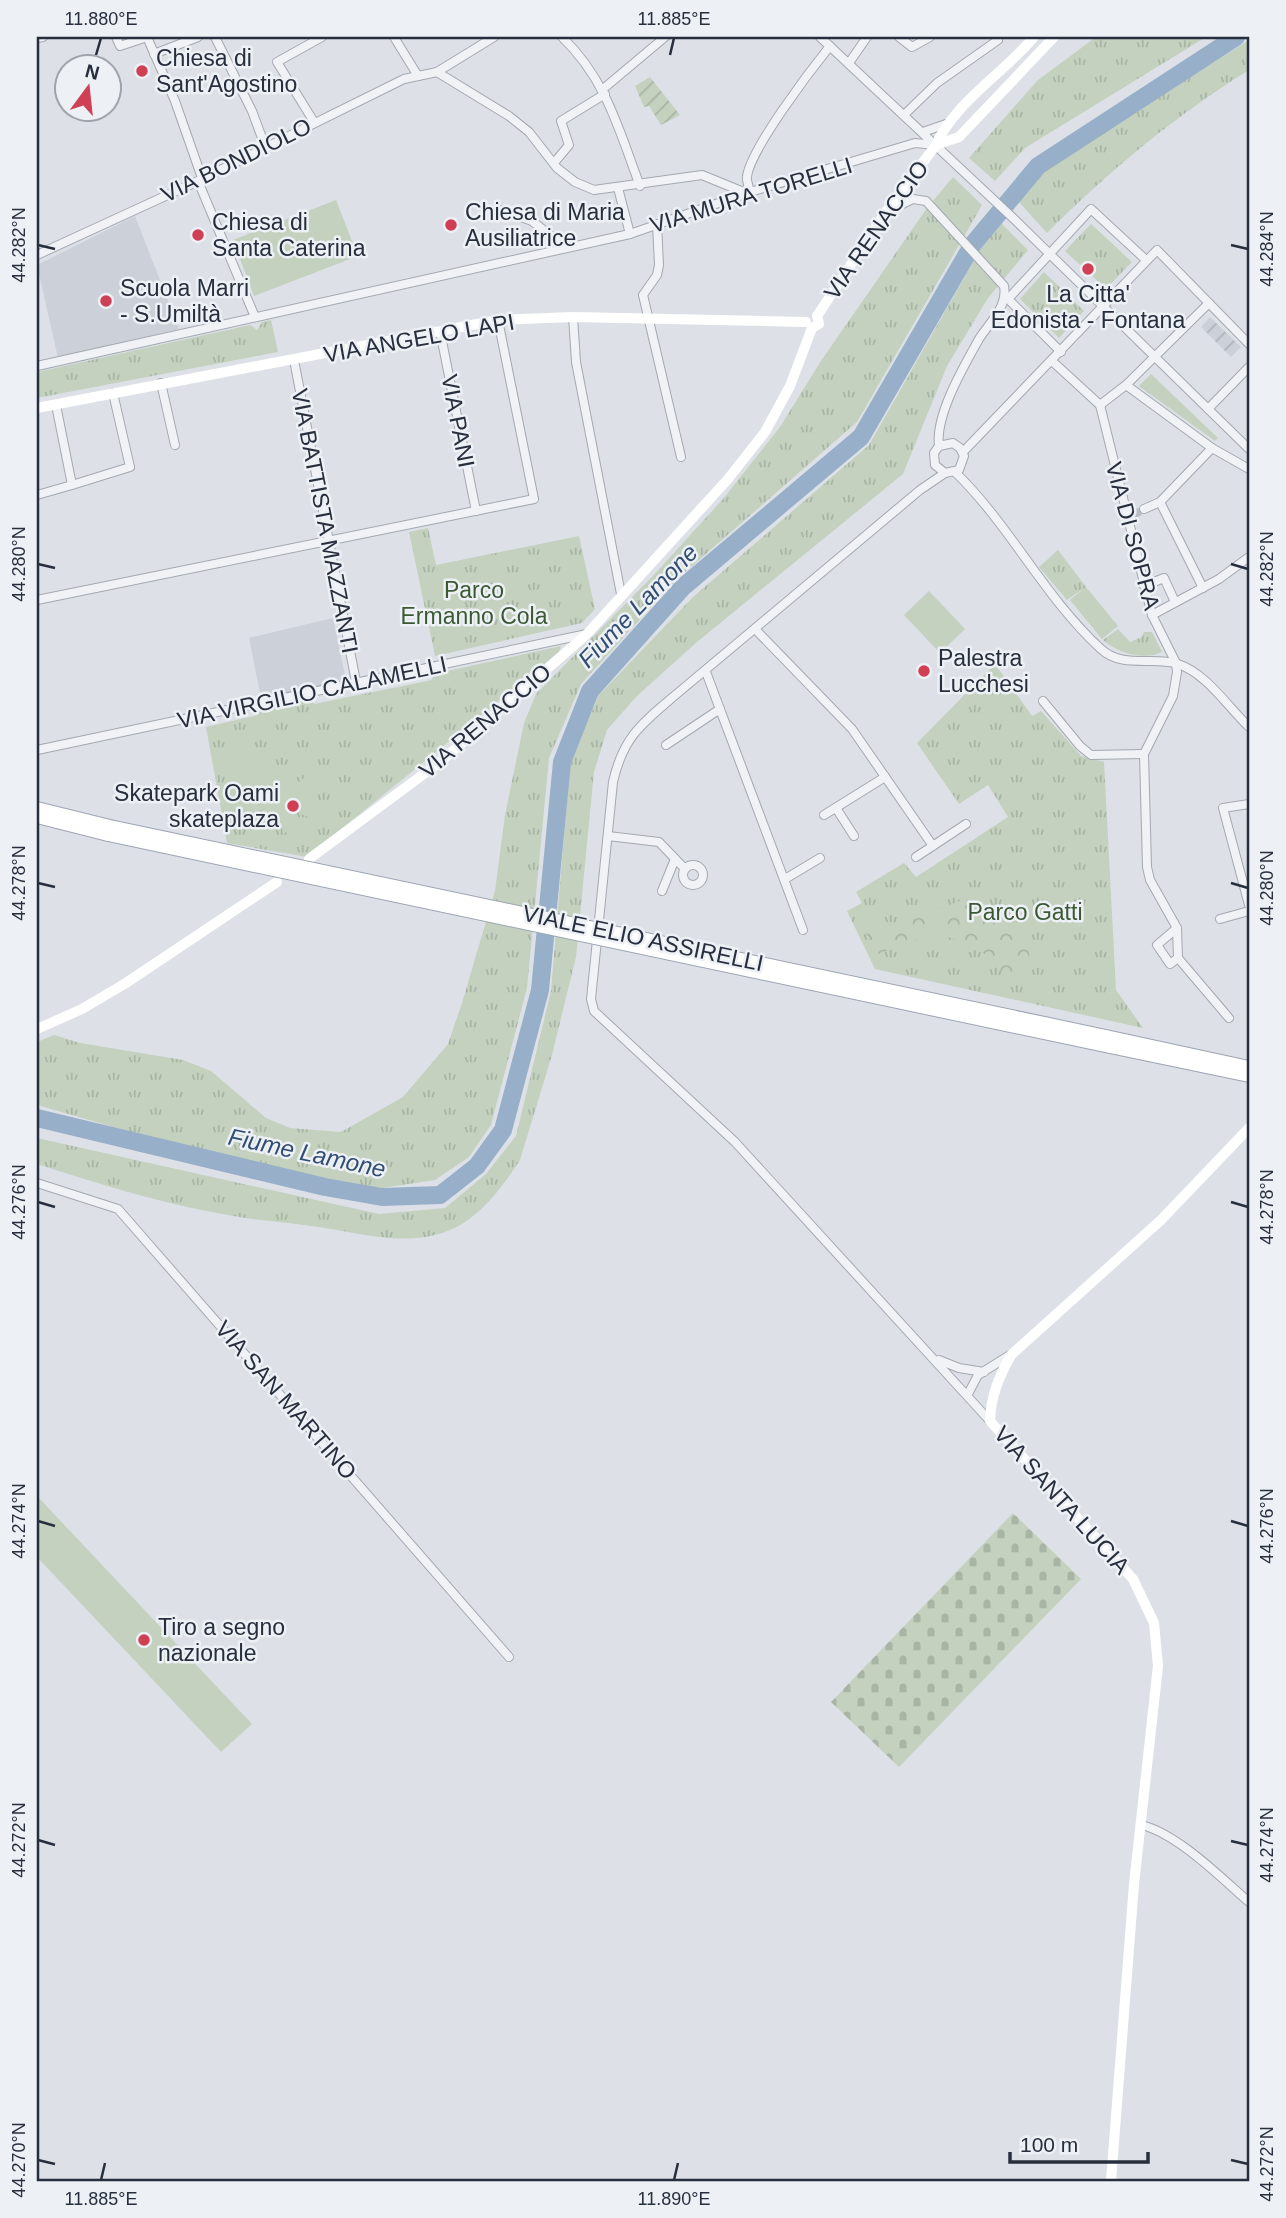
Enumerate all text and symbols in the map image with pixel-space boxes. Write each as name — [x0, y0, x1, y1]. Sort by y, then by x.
text: 11.880°E — [65, 9, 137, 29]
text: 11.885°E — [638, 9, 710, 29]
place label: Chiesa di Sant'Agostino — [156, 45, 297, 97]
north arrow — [52, 52, 122, 122]
text: N — [83, 60, 102, 84]
marker: Chiesa di Sant'Agostino — [134, 63, 150, 79]
street label: VIA BONDIOLO — [157, 112, 315, 208]
street label: VIA MURA TORELLI — [647, 152, 855, 238]
street label: VIA RENACCIO — [818, 156, 934, 304]
place label: Chiesa di Maria Ausiliatrice — [465, 199, 625, 251]
text: 44.282°N — [9, 207, 29, 283]
place label: Chiesa di Santa Caterina — [212, 209, 366, 261]
text: 44.284°N — [1257, 211, 1277, 287]
marker: Chiesa di Maria Ausiliatrice — [443, 217, 459, 233]
marker: Chiesa di Santa Caterina — [190, 227, 206, 243]
marker: La Citta' Edonista - Fontana — [1080, 261, 1096, 277]
place label: Scuola Marri - S.Umiltà — [120, 275, 249, 327]
place label: La Citta' Edonista - Fontana — [991, 281, 1185, 333]
marker: Scuola Marri - S.Umiltà — [98, 293, 114, 309]
street label: VIA ANGELO LAPI — [322, 308, 516, 368]
street label: VIA PANI — [436, 372, 480, 470]
street label: VIA BATTISTA MAZZANTI — [287, 387, 363, 655]
street label: VIA DI SOPRA — [1101, 459, 1165, 613]
text: 44.280°N — [9, 526, 29, 602]
text: 44.282°N — [1257, 531, 1277, 607]
water label: Fiume Lamone — [572, 539, 703, 673]
park label: Parco Ermanno Cola — [400, 577, 548, 629]
place label: Palestra Lucchesi — [938, 645, 1029, 697]
street label: VIA VIRGILIO CALAMELLI — [175, 651, 449, 733]
street label: VIA RENACCIO — [414, 658, 556, 784]
marker: Palestra Lucchesi — [916, 663, 932, 679]
place label: Skatepark Oami skateplaza — [114, 780, 279, 832]
marker: Skatepark Oami skateplaza — [285, 798, 301, 814]
text: 44.278°N — [9, 845, 29, 921]
text: 44.280°N — [1257, 850, 1277, 926]
park label: Parco Gatti — [967, 899, 1083, 925]
street label: VIALE ELIO ASSIRELLI — [520, 900, 766, 976]
water label: Fiume Lamone — [226, 1123, 388, 1182]
text: 44.276°N — [9, 1164, 29, 1240]
text: 44.278°N — [1257, 1169, 1277, 1245]
street label: VIA SAN MARTINO — [210, 1315, 362, 1485]
street label: VIA SANTA LUCIA — [989, 1421, 1136, 1580]
text: 44.274°N — [9, 1483, 29, 1559]
text: 44.276°N — [1257, 1488, 1277, 1564]
place label: Tiro a segno nazionale — [158, 1614, 285, 1666]
marker: Tiro a segno nazionale — [136, 1632, 152, 1648]
text: 44.272°N — [9, 1802, 29, 1878]
text: 44.274°N — [1257, 1807, 1277, 1883]
scale bar — [1010, 2120, 1148, 2164]
text: 44.270°N — [9, 2122, 29, 2198]
text: 44.272°N — [1257, 2126, 1277, 2202]
text: 100 m — [1020, 2133, 1078, 2156]
text: 11.885°E — [65, 2189, 137, 2209]
text: 11.890°E — [638, 2189, 710, 2209]

